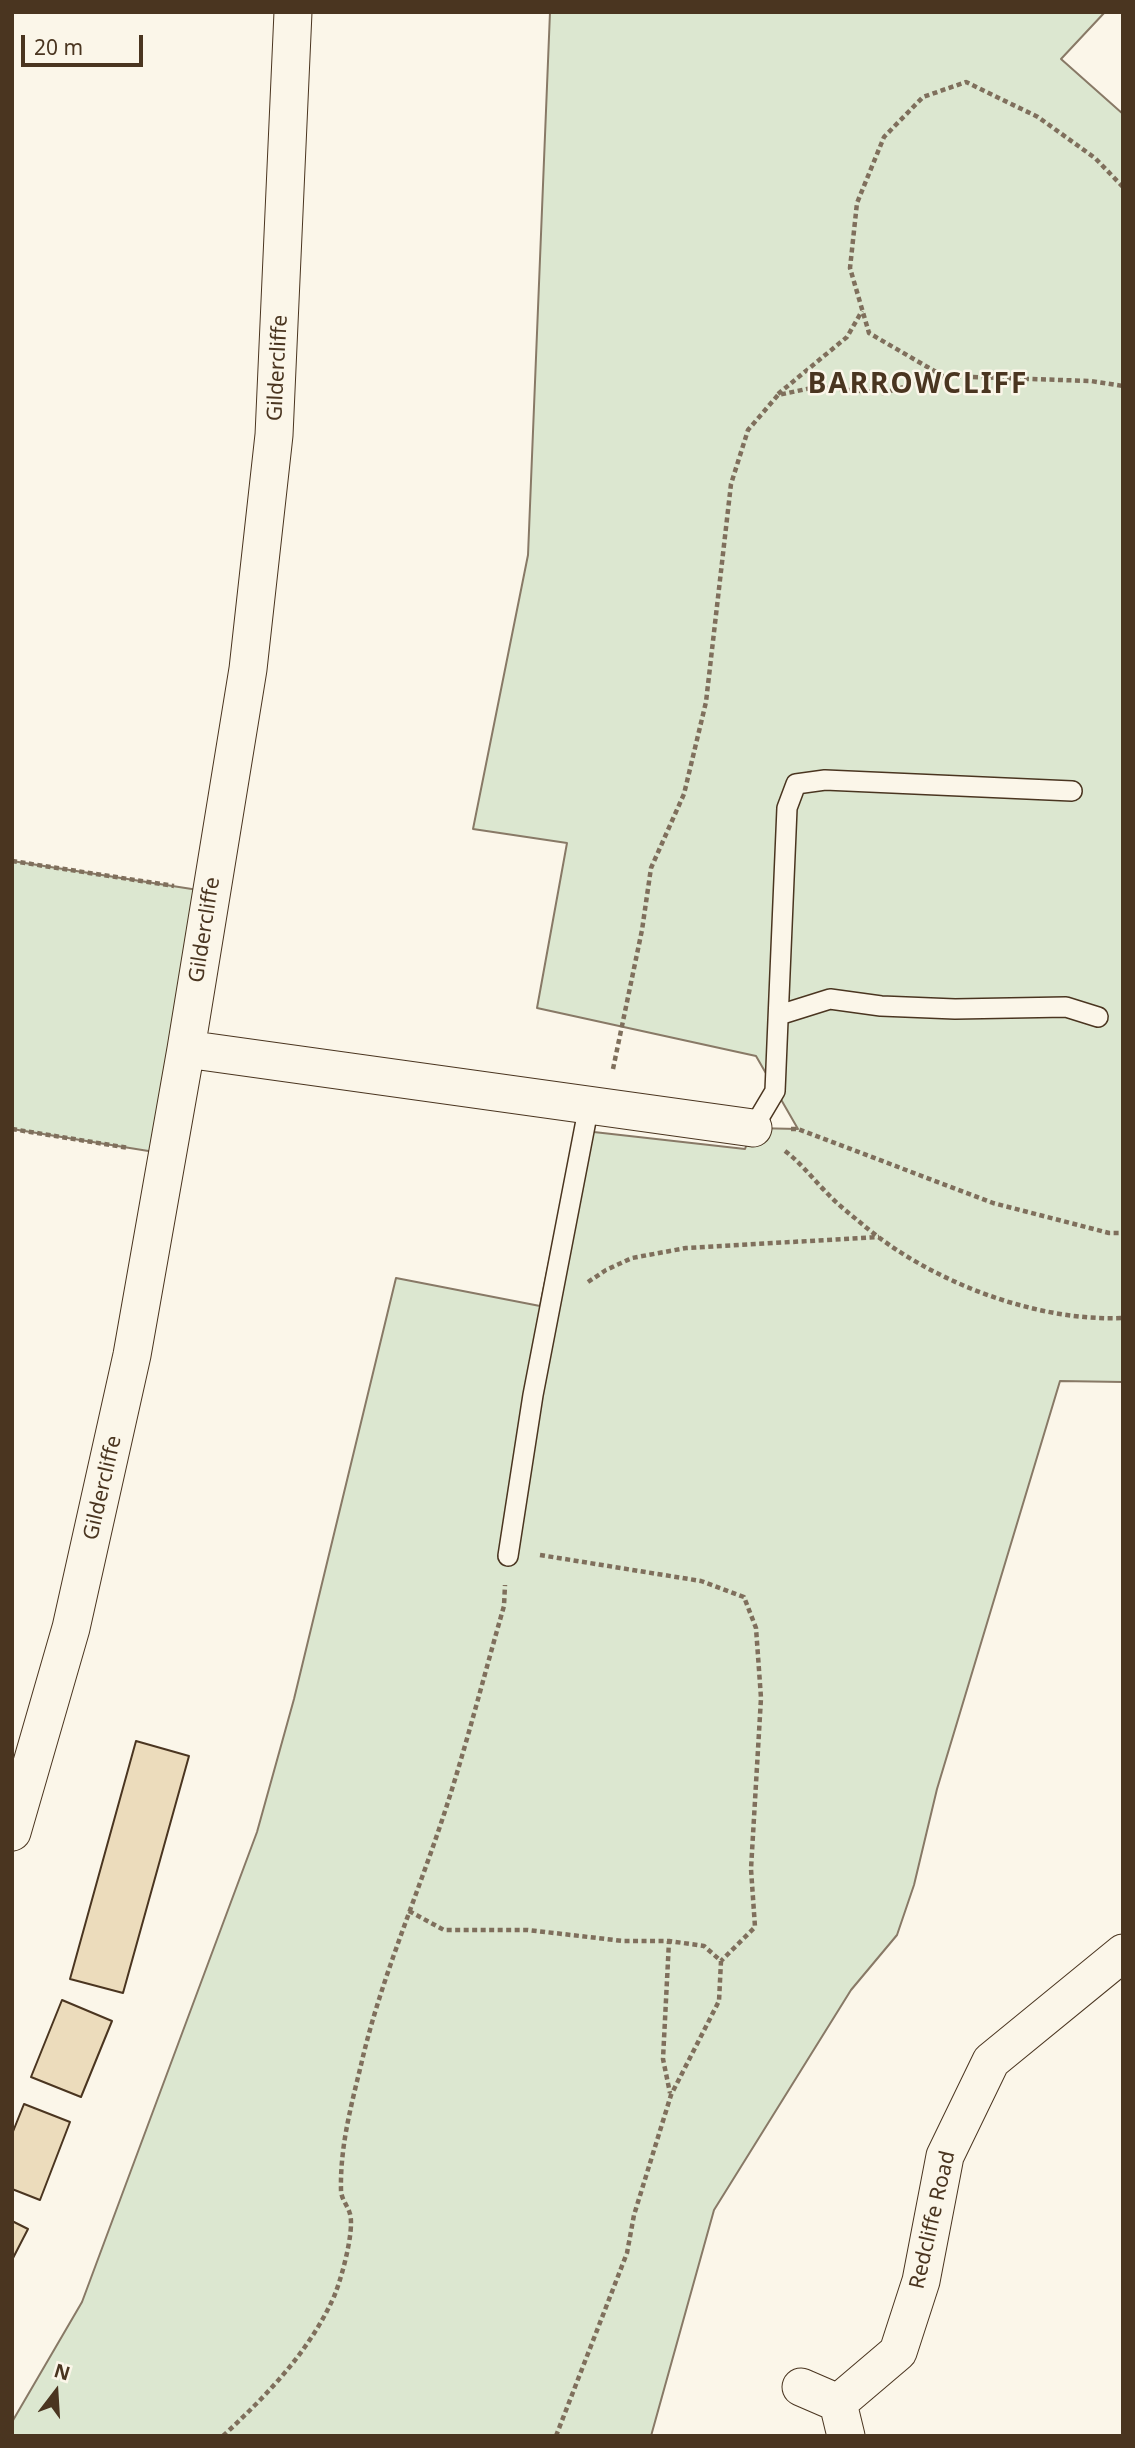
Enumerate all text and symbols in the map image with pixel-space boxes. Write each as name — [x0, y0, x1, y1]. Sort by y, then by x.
scale bar — [24, 21, 147, 65]
text: 20 m — [34, 33, 83, 61]
street label: Gildercliffe — [263, 314, 293, 422]
district label: BARROWCLIFF — [809, 368, 1027, 402]
street label: Gildercliffe — [184, 876, 226, 984]
street label: Gildercliffe — [79, 1433, 127, 1543]
street label: Redcliffe Road — [905, 2148, 961, 2292]
north arrow — [21, 2357, 91, 2427]
text: N — [51, 2357, 73, 2387]

